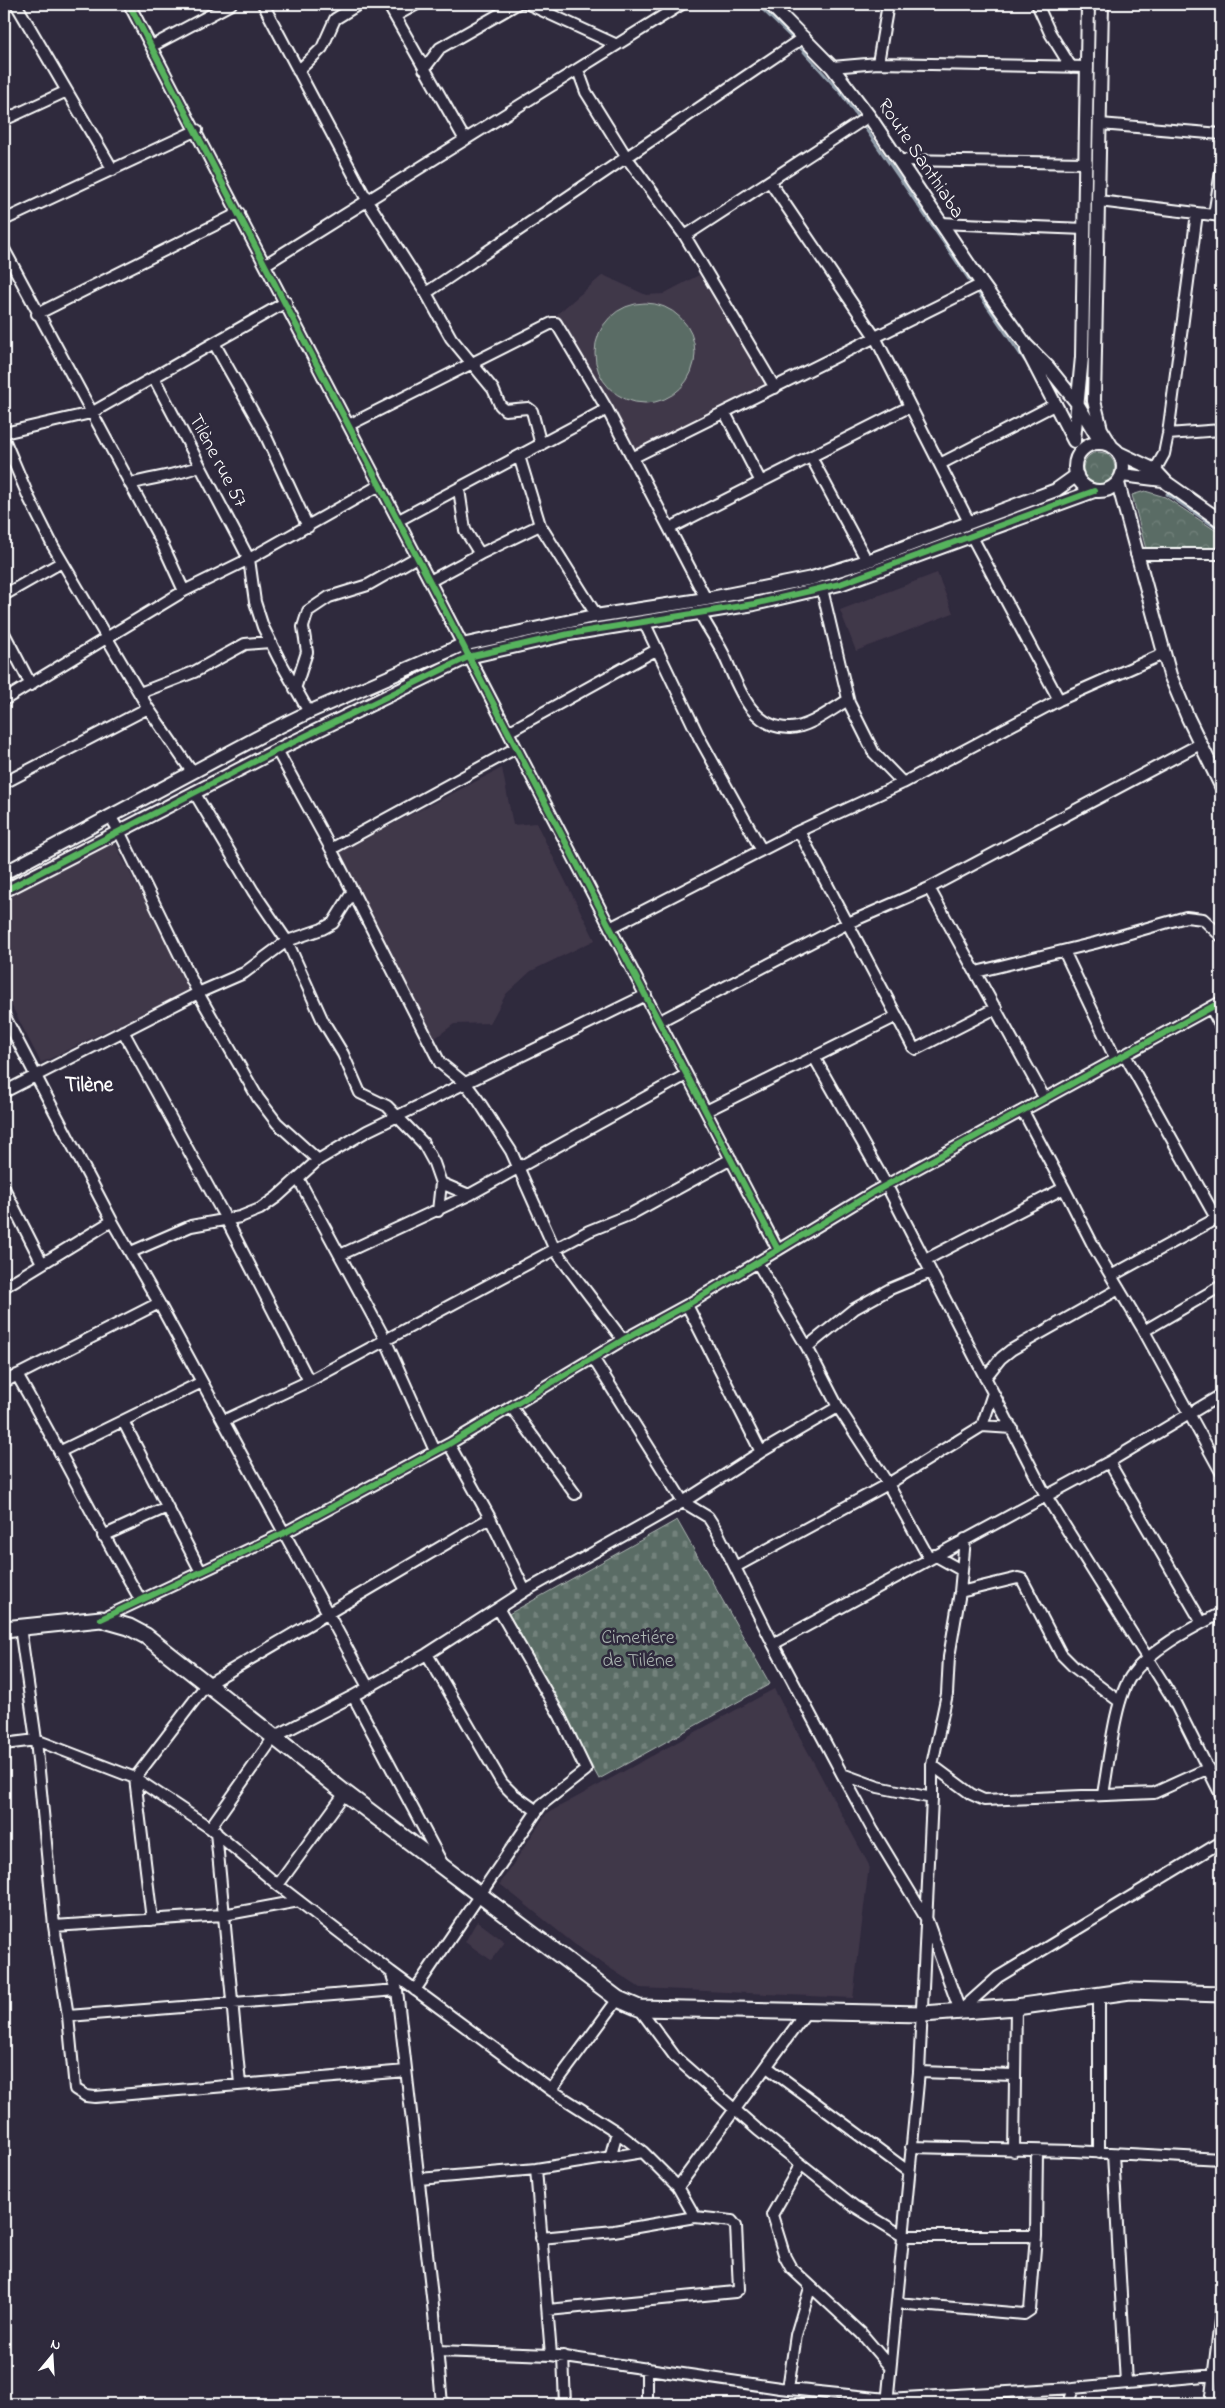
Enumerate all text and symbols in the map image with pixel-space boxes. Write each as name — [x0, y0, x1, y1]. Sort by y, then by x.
street label: Route Santhiaba — [869, 93, 971, 225]
street label: Tilène rue 57 — [180, 409, 254, 513]
district label: Tilène — [65, 1071, 114, 1101]
park label: Cimetiére de Tiléne — [601, 1624, 675, 1676]
north arrow — [28, 2330, 78, 2380]
text: N — [48, 2334, 63, 2357]

